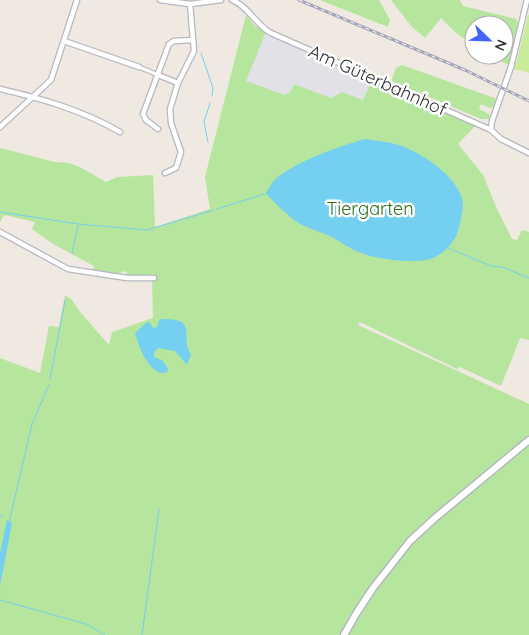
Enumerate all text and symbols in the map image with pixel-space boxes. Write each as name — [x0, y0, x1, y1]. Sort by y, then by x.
north arrow — [464, 15, 514, 65]
text: N — [491, 37, 511, 53]
street label: Am Güterbahnhof — [305, 39, 451, 121]
park label: Tiergarten — [326, 197, 414, 220]

